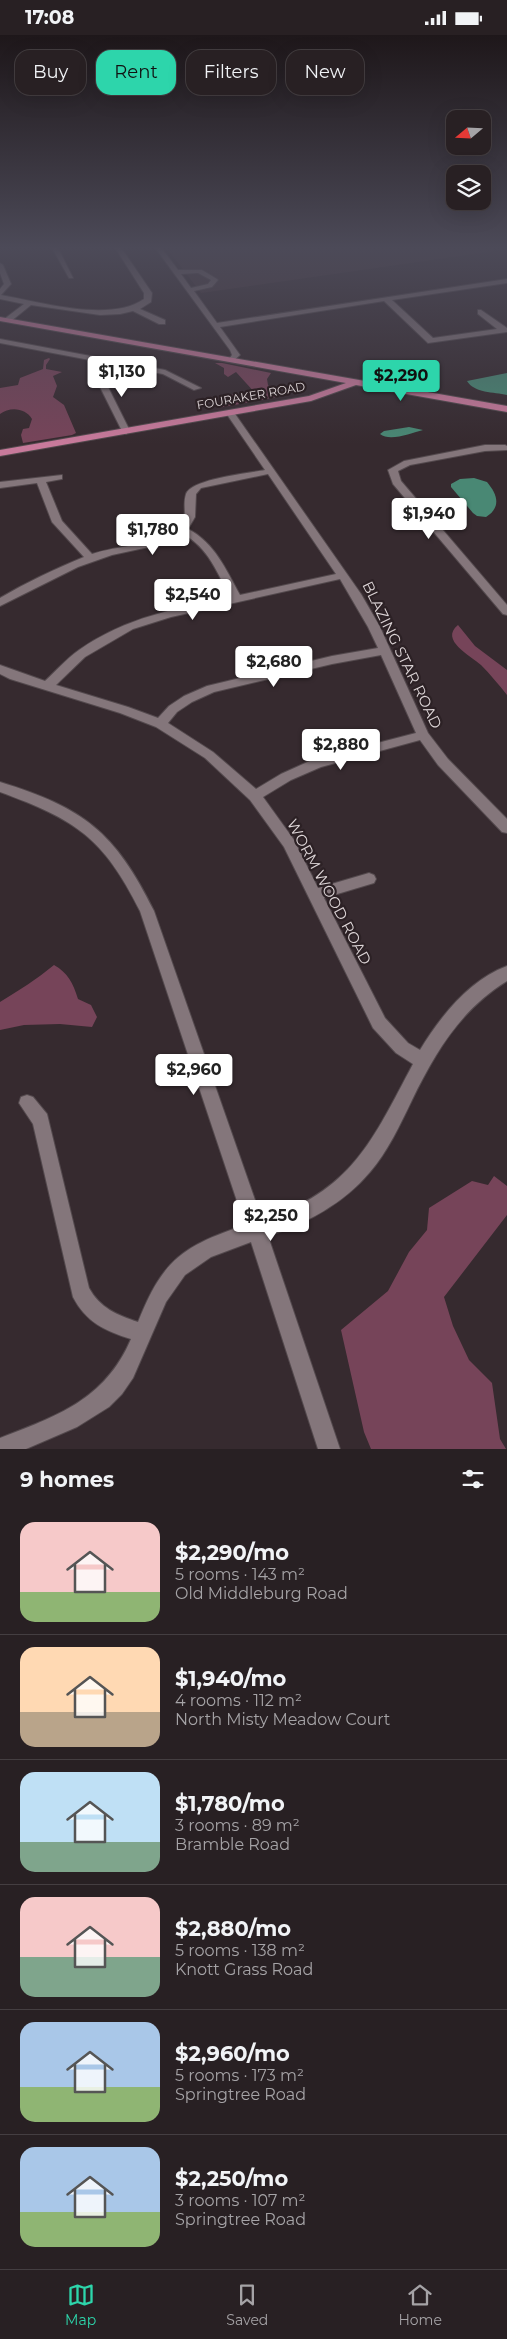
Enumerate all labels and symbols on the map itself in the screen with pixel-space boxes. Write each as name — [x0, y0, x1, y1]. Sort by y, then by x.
north arrow — [446, 110, 491, 155]
pin: $1,130 — [81, 355, 163, 398]
pin: $2,290 — [360, 359, 442, 402]
street label: FOURAKER ROAD — [196, 379, 306, 412]
pin: $1,940 — [388, 497, 470, 540]
pin: $1,780 — [112, 513, 194, 556]
street label: BLAZING STAR ROAD — [358, 578, 447, 732]
pin: $2,540 — [152, 579, 234, 621]
pin: $2,680 — [233, 645, 315, 688]
pin: $2,880 — [300, 729, 382, 771]
street label: WORM WOOD ROAD — [283, 816, 376, 968]
pin: $2,960 — [153, 1053, 235, 1096]
pin: $2,250 — [230, 1199, 312, 1242]

